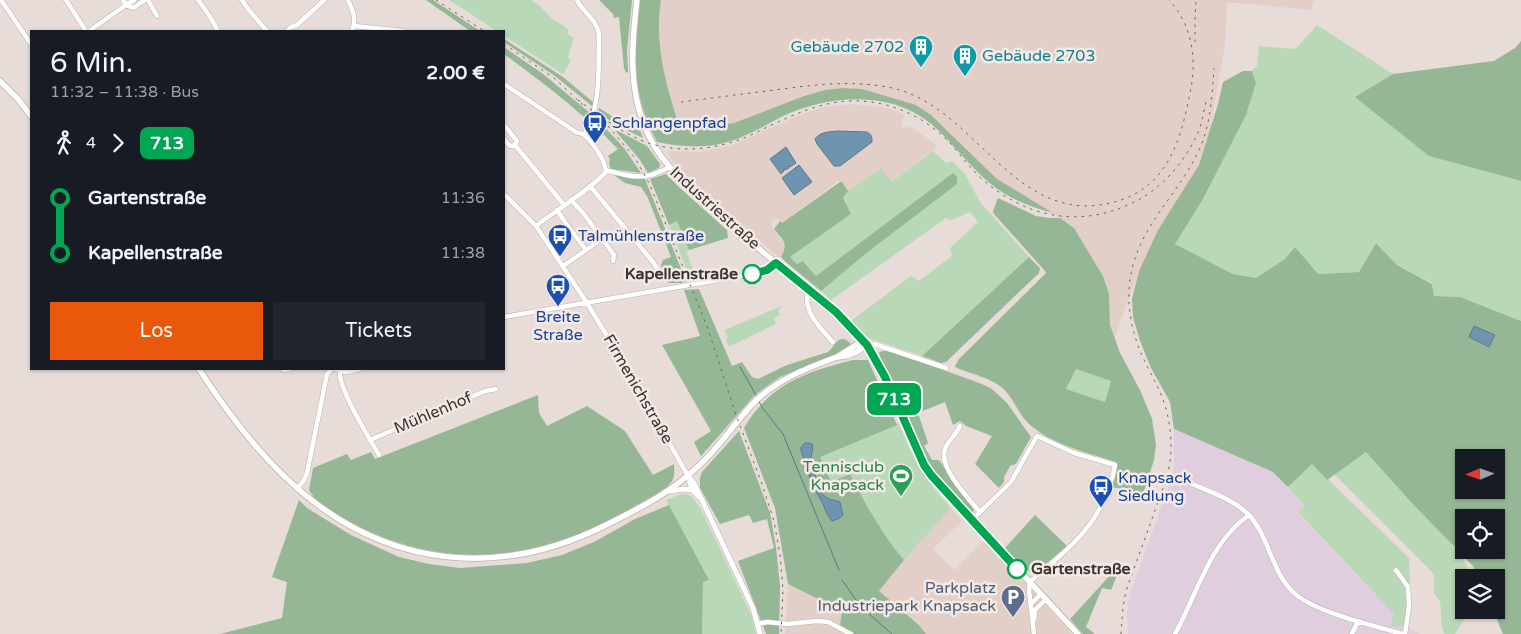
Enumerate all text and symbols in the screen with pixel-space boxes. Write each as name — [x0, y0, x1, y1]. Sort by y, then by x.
building icon: Gebäude 2702 — [908, 34, 934, 68]
place label: Gebäude 2702 — [791, 37, 904, 57]
building icon: Gebäude 2703 — [952, 43, 978, 77]
text: 6 Min. — [50, 46, 133, 80]
place label: Gebäude 2703 — [982, 46, 1095, 66]
text: 2.00 € — [426, 62, 485, 84]
text: 11:32 – 11:38 · Bus — [50, 82, 199, 102]
bus stop icon: Schlangenpfad — [582, 110, 608, 144]
place label: Schlangenpfad — [612, 113, 727, 133]
icon: walk — [50, 129, 78, 157]
icon: forward — [104, 129, 132, 157]
text: 713 — [150, 132, 184, 154]
text: 4 — [86, 133, 96, 153]
street label: Industriestraße — [666, 162, 764, 254]
text: Gartenstraße — [88, 187, 206, 209]
text: 11:36 — [441, 188, 485, 208]
bus stop icon: Talmühlenstraße — [547, 223, 573, 257]
place label: Talmühlenstraße — [578, 226, 704, 246]
text: Kapellenstraße — [88, 242, 223, 264]
text: 11:38 — [441, 243, 485, 263]
place label: Kapellenstraße — [625, 264, 738, 284]
marker: Kapellenstraße — [742, 264, 762, 284]
bus stop icon: Breite Straße — [545, 273, 571, 307]
button: Los — [50, 302, 263, 360]
button: Tickets — [273, 302, 485, 360]
place label: Breite Straße — [533, 307, 583, 345]
street label: Firmenichstraße — [599, 331, 677, 447]
line badge: 713 — [865, 383, 923, 415]
street label: Mühlenhof — [391, 387, 476, 438]
text: 713 — [877, 388, 911, 410]
north arrow — [1455, 449, 1505, 499]
map controls — [1455, 449, 1505, 619]
place label: Tennisclub Knapsack — [803, 457, 884, 495]
sports icon: Tennisclub Knapsack — [888, 463, 914, 497]
place label: Knapsack Siedlung — [1118, 468, 1192, 506]
bus stop icon: Knapsack Siedlung — [1088, 474, 1114, 508]
button: locate — [1455, 509, 1505, 559]
marker: Gartenstraße — [1007, 559, 1027, 579]
place label: Gartenstraße — [1031, 559, 1131, 579]
button: layers — [1455, 569, 1505, 619]
place label: Parkplatz Industriepark Knapsack — [818, 578, 996, 616]
parking icon: Parkplatz Industriepark Knapsack — [1000, 584, 1026, 618]

